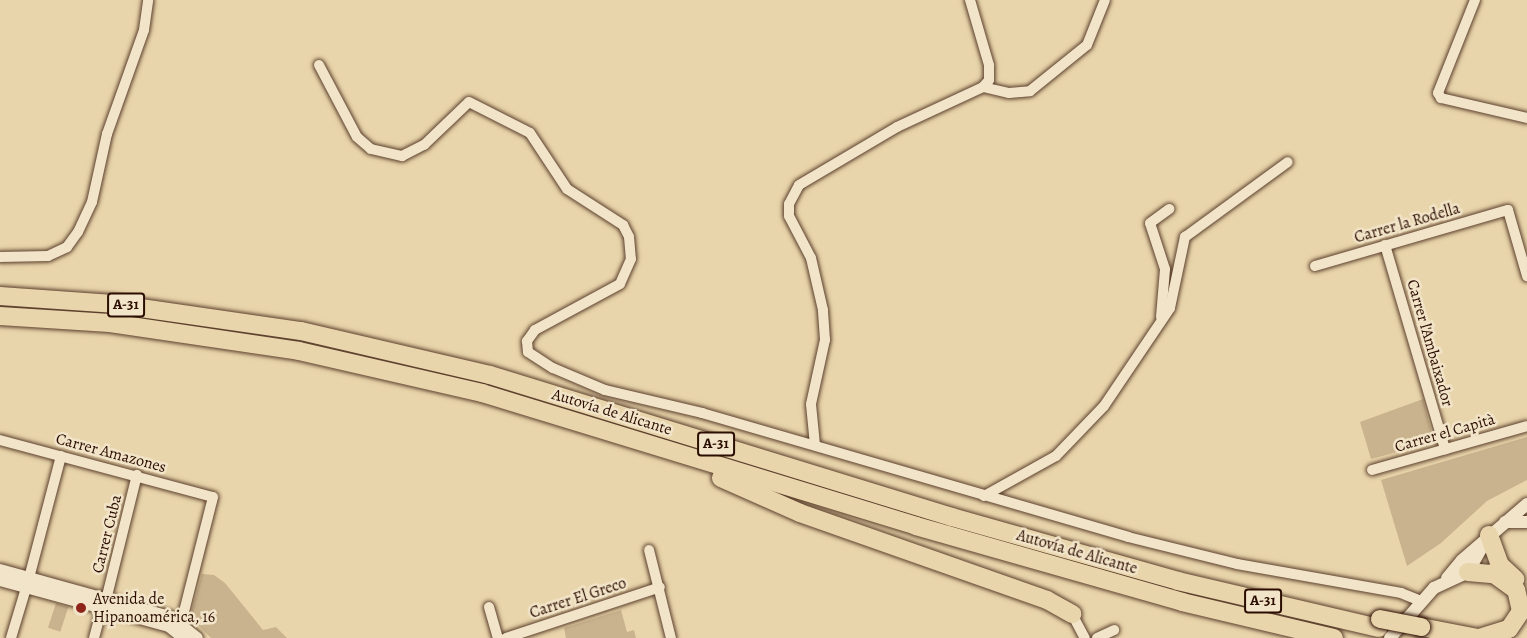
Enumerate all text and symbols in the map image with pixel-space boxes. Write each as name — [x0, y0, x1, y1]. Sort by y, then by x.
street label: Carrer la Rodella — [1352, 199, 1462, 247]
street label: Carrer l'Ambaixador — [1403, 277, 1457, 409]
road number: A-31 — [106, 293, 146, 317]
street label: Autovía de Alicante — [550, 385, 674, 439]
street label: Carrer el Capità — [1393, 410, 1497, 456]
street label: Carrer Amazones — [54, 429, 168, 477]
road number: A-31 — [696, 432, 736, 456]
street label: Carrer Cuba — [88, 493, 126, 575]
street label: Autovía de Alicante — [1014, 526, 1140, 578]
street label: Carrer El Greco — [527, 573, 629, 623]
place label: Avenida de Hipanoamérica, 16 — [93, 589, 215, 627]
road number: A-31 — [1244, 589, 1282, 613]
marker: Avenida de Hipanoamérica, 16 — [74, 601, 88, 615]

